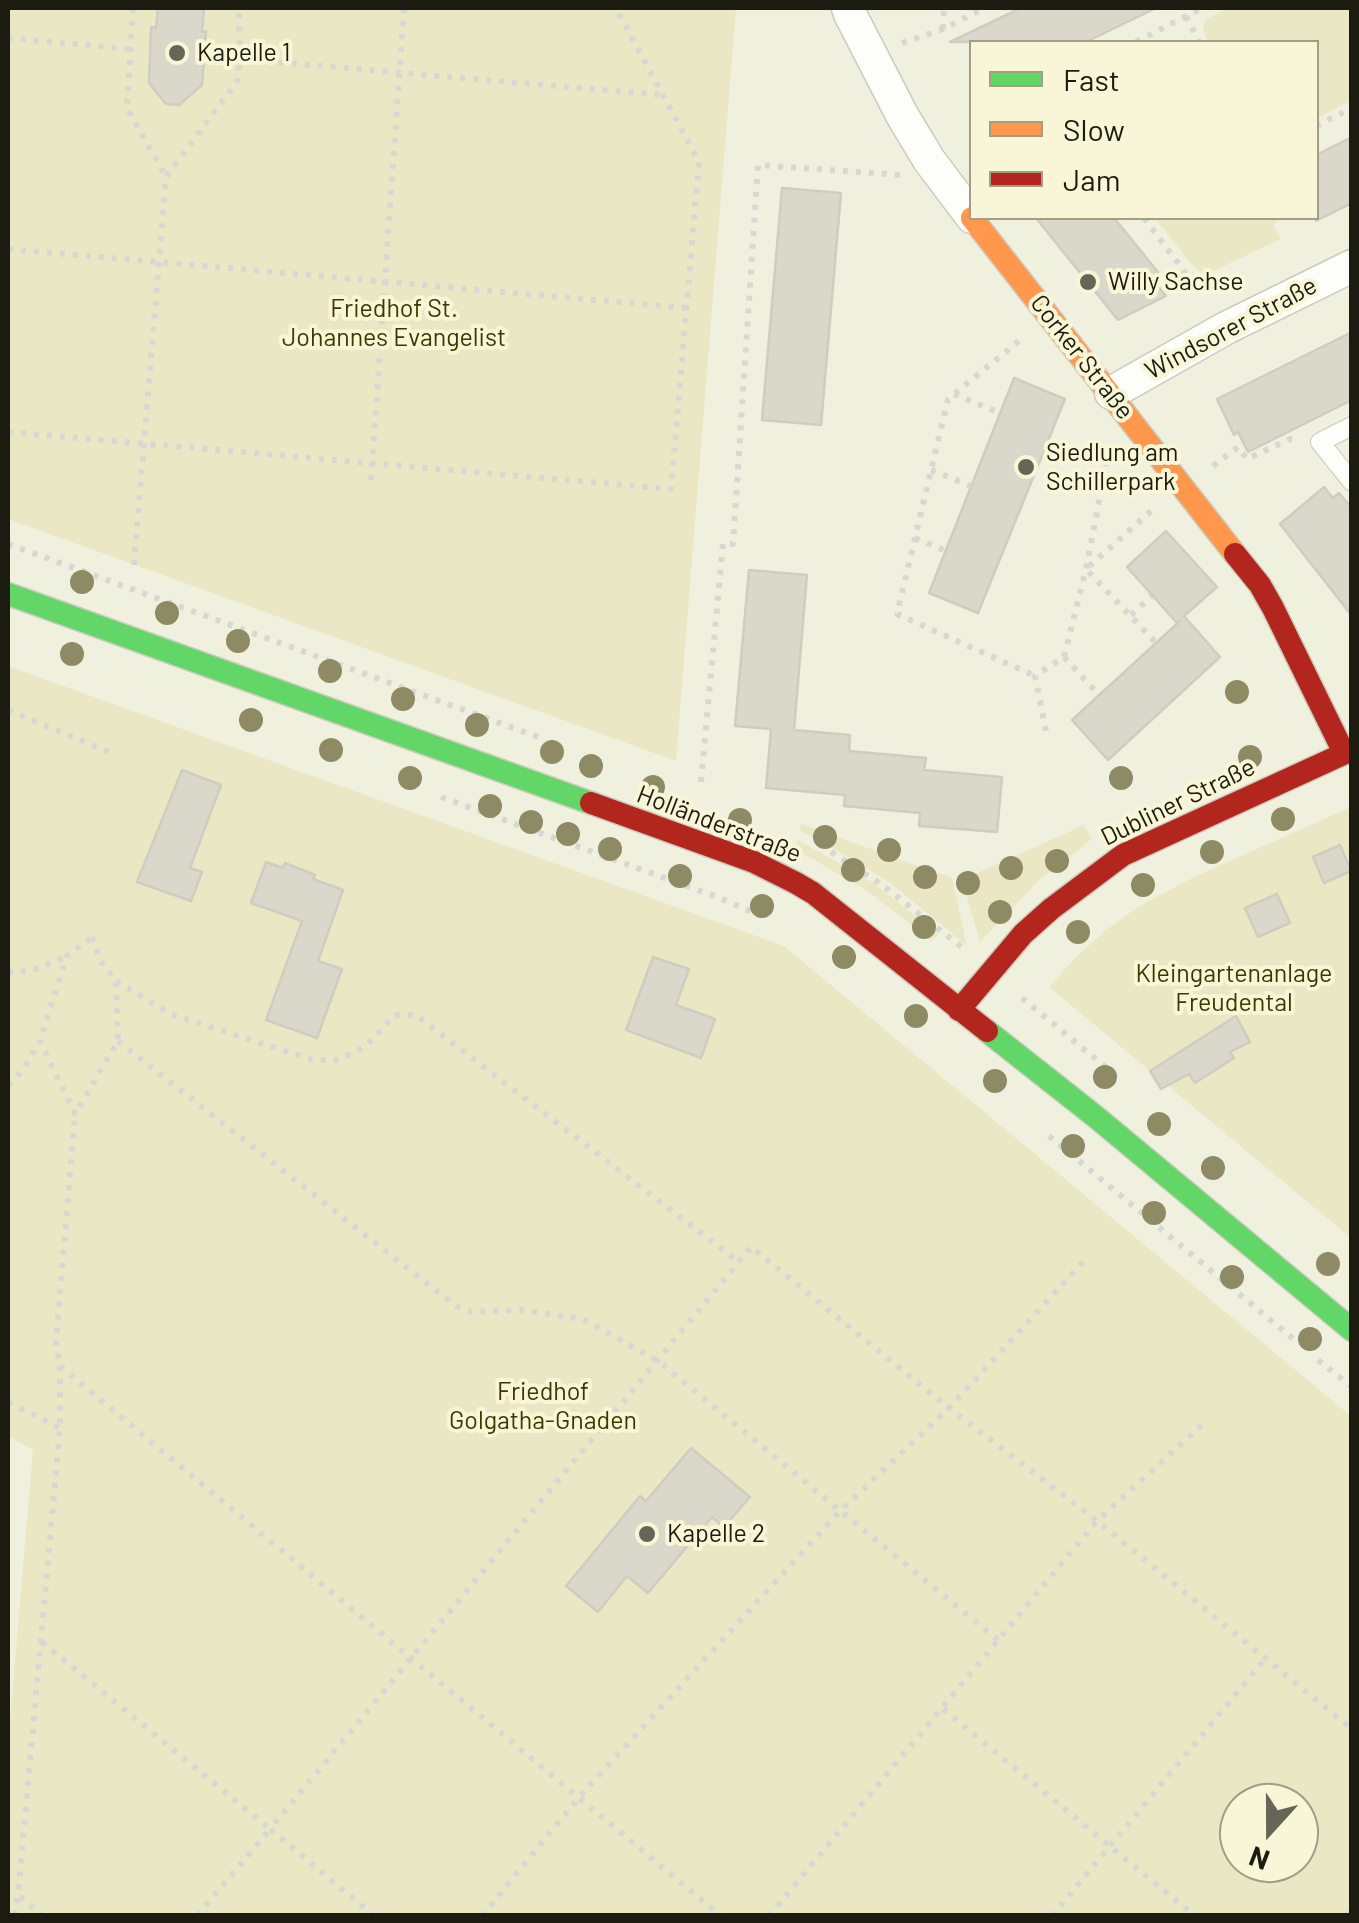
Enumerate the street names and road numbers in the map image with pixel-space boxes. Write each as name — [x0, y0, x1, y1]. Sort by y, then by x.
street label: Windsorer Straße — [1140, 270, 1322, 386]
street label: Corker Straße — [1024, 289, 1140, 425]
street label: Dubliner Straße — [1096, 752, 1260, 852]
street label: Holländerstraße — [633, 779, 805, 869]

